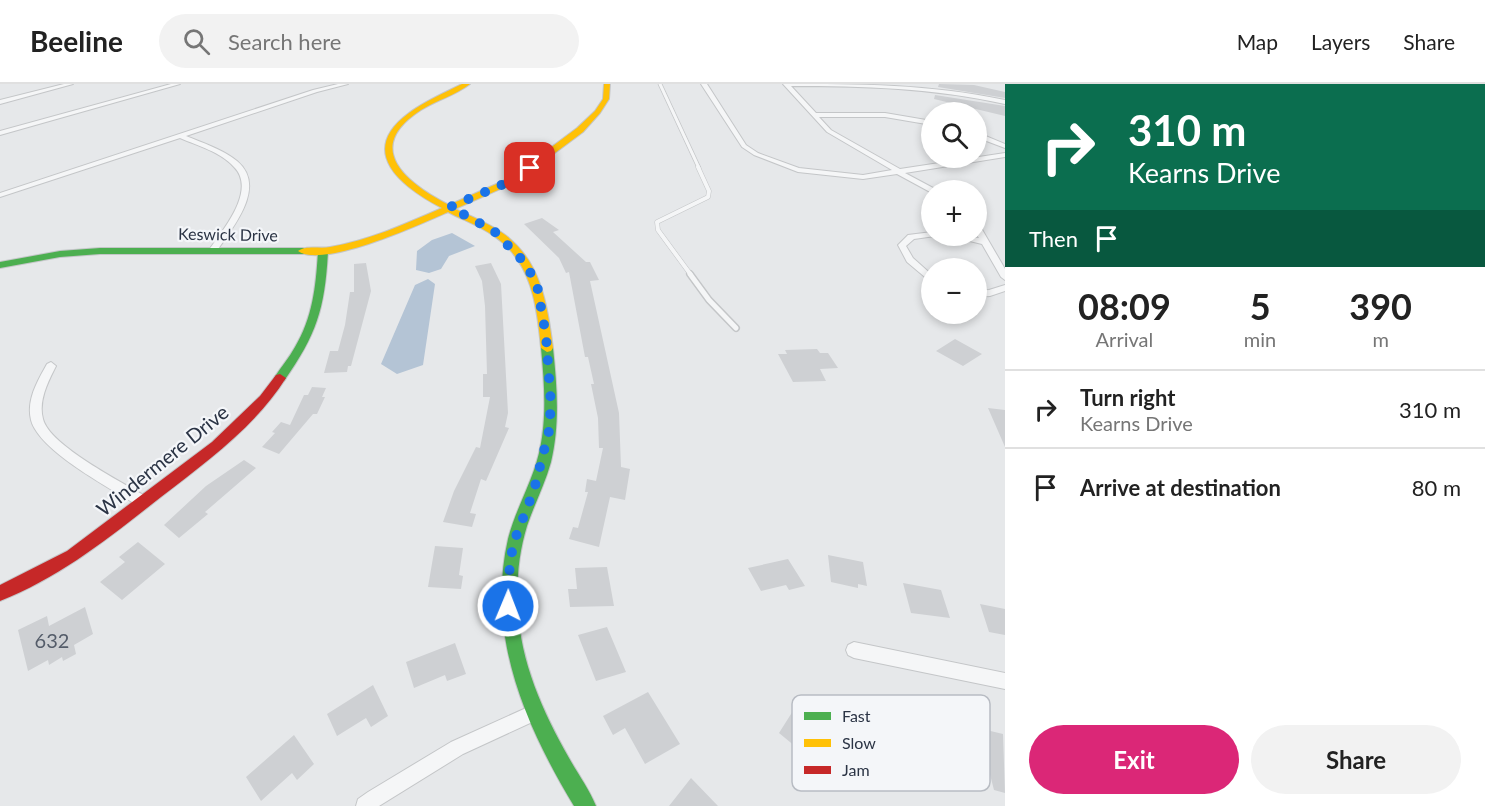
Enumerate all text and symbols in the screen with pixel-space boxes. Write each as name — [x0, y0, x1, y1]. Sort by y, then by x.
search box — [159, 14, 579, 68]
text: Beeline — [30, 24, 123, 58]
icon: search — [180, 25, 213, 58]
text: Search here — [228, 28, 341, 55]
text: Map — [1237, 29, 1278, 54]
text: Layers — [1311, 29, 1370, 54]
text: Share — [1403, 29, 1455, 54]
map controls — [921, 102, 987, 324]
button: search — [921, 102, 987, 168]
text: 310 m — [1128, 105, 1246, 155]
icon: right — [1029, 108, 1107, 186]
pin — [504, 142, 555, 193]
icon: arrive — [513, 151, 546, 184]
text: Kearns Drive — [1128, 156, 1280, 189]
button: + — [921, 180, 987, 246]
icon: arrive — [1090, 222, 1123, 255]
street label: Keswick Drive — [178, 224, 278, 244]
text: Then — [1029, 225, 1078, 252]
button: − — [921, 258, 987, 324]
text: 08:09 — [1078, 284, 1171, 328]
text: 5 — [1250, 284, 1271, 328]
text: 390 — [1349, 284, 1412, 328]
text: Arrival — [1096, 327, 1153, 351]
text: min — [1244, 327, 1276, 351]
text: m — [1372, 327, 1389, 351]
text: Turn right — [1080, 384, 1175, 411]
icon: right — [1029, 393, 1062, 426]
text: 310 m — [1399, 396, 1461, 423]
street label: Windermere Drive — [91, 399, 233, 521]
text: Kearns Drive — [1080, 411, 1193, 435]
icon: arrive — [1029, 471, 1062, 504]
text: Arrive at destination — [1080, 474, 1281, 501]
text: 80 m — [1412, 474, 1461, 501]
position arrow — [476, 574, 540, 638]
house number: 632 — [35, 628, 69, 652]
legend — [792, 695, 990, 791]
text: Fast — [842, 706, 871, 725]
button: Exit — [1029, 725, 1239, 794]
button: Share — [1251, 725, 1461, 794]
text: Slow — [842, 733, 876, 752]
text: Jam — [842, 760, 870, 779]

